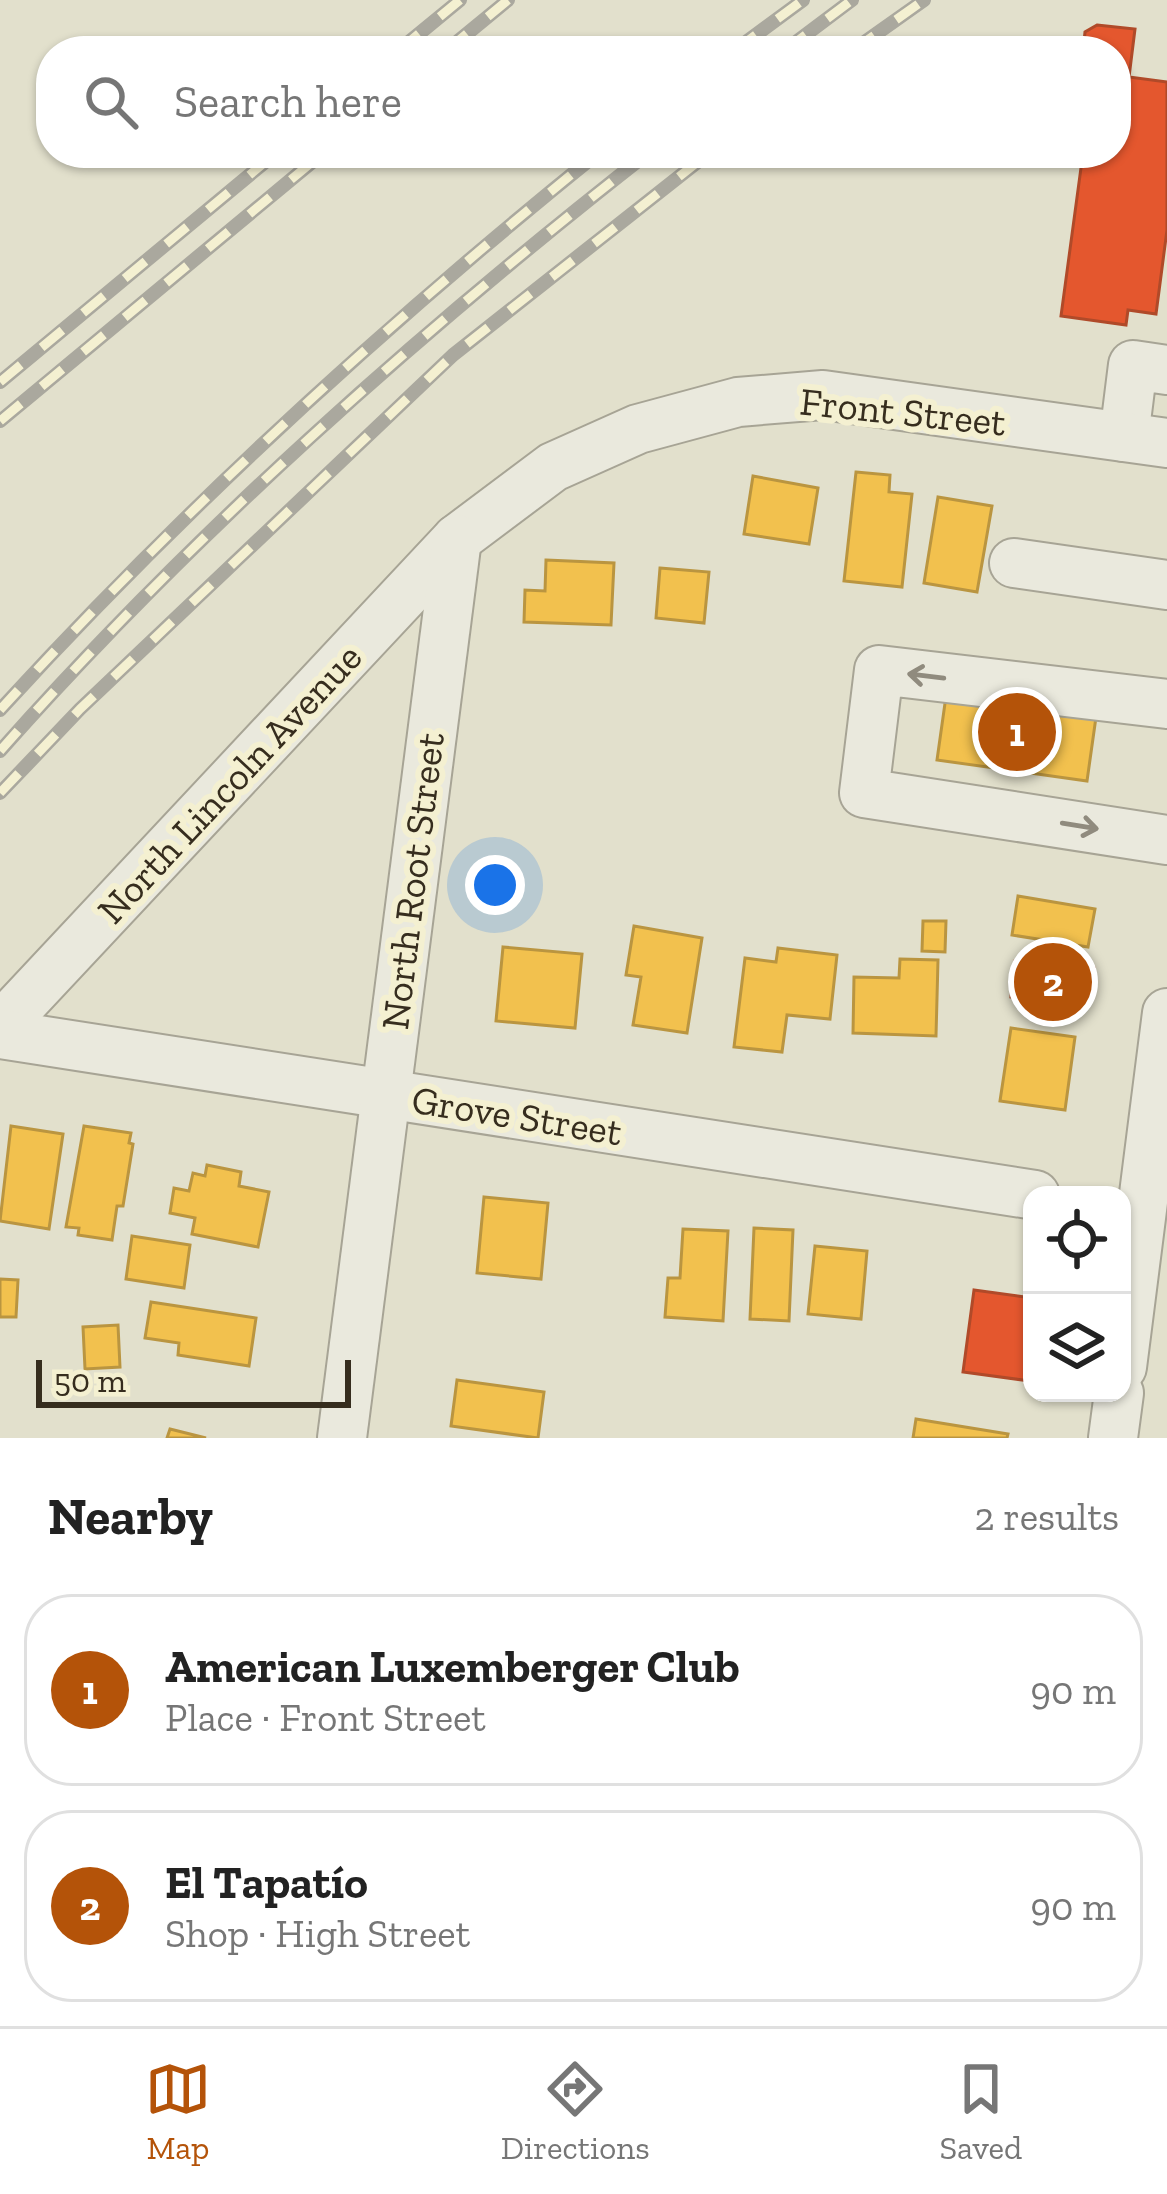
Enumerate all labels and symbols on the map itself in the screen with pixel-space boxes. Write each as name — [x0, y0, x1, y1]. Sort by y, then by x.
street label: Front Street — [798, 377, 1009, 446]
street label: North Lincoln Avenue — [88, 634, 371, 933]
one-way arrow — [907, 664, 946, 686]
pin: 1 — [978, 687, 1056, 777]
street label: North Root Street — [371, 729, 454, 1032]
one-way arrow — [1060, 816, 1099, 839]
your location — [465, 855, 525, 915]
pin: 2 — [1014, 937, 1092, 1027]
street label: Grove Street — [409, 1076, 626, 1155]
scale bar — [36, 1354, 351, 1407]

